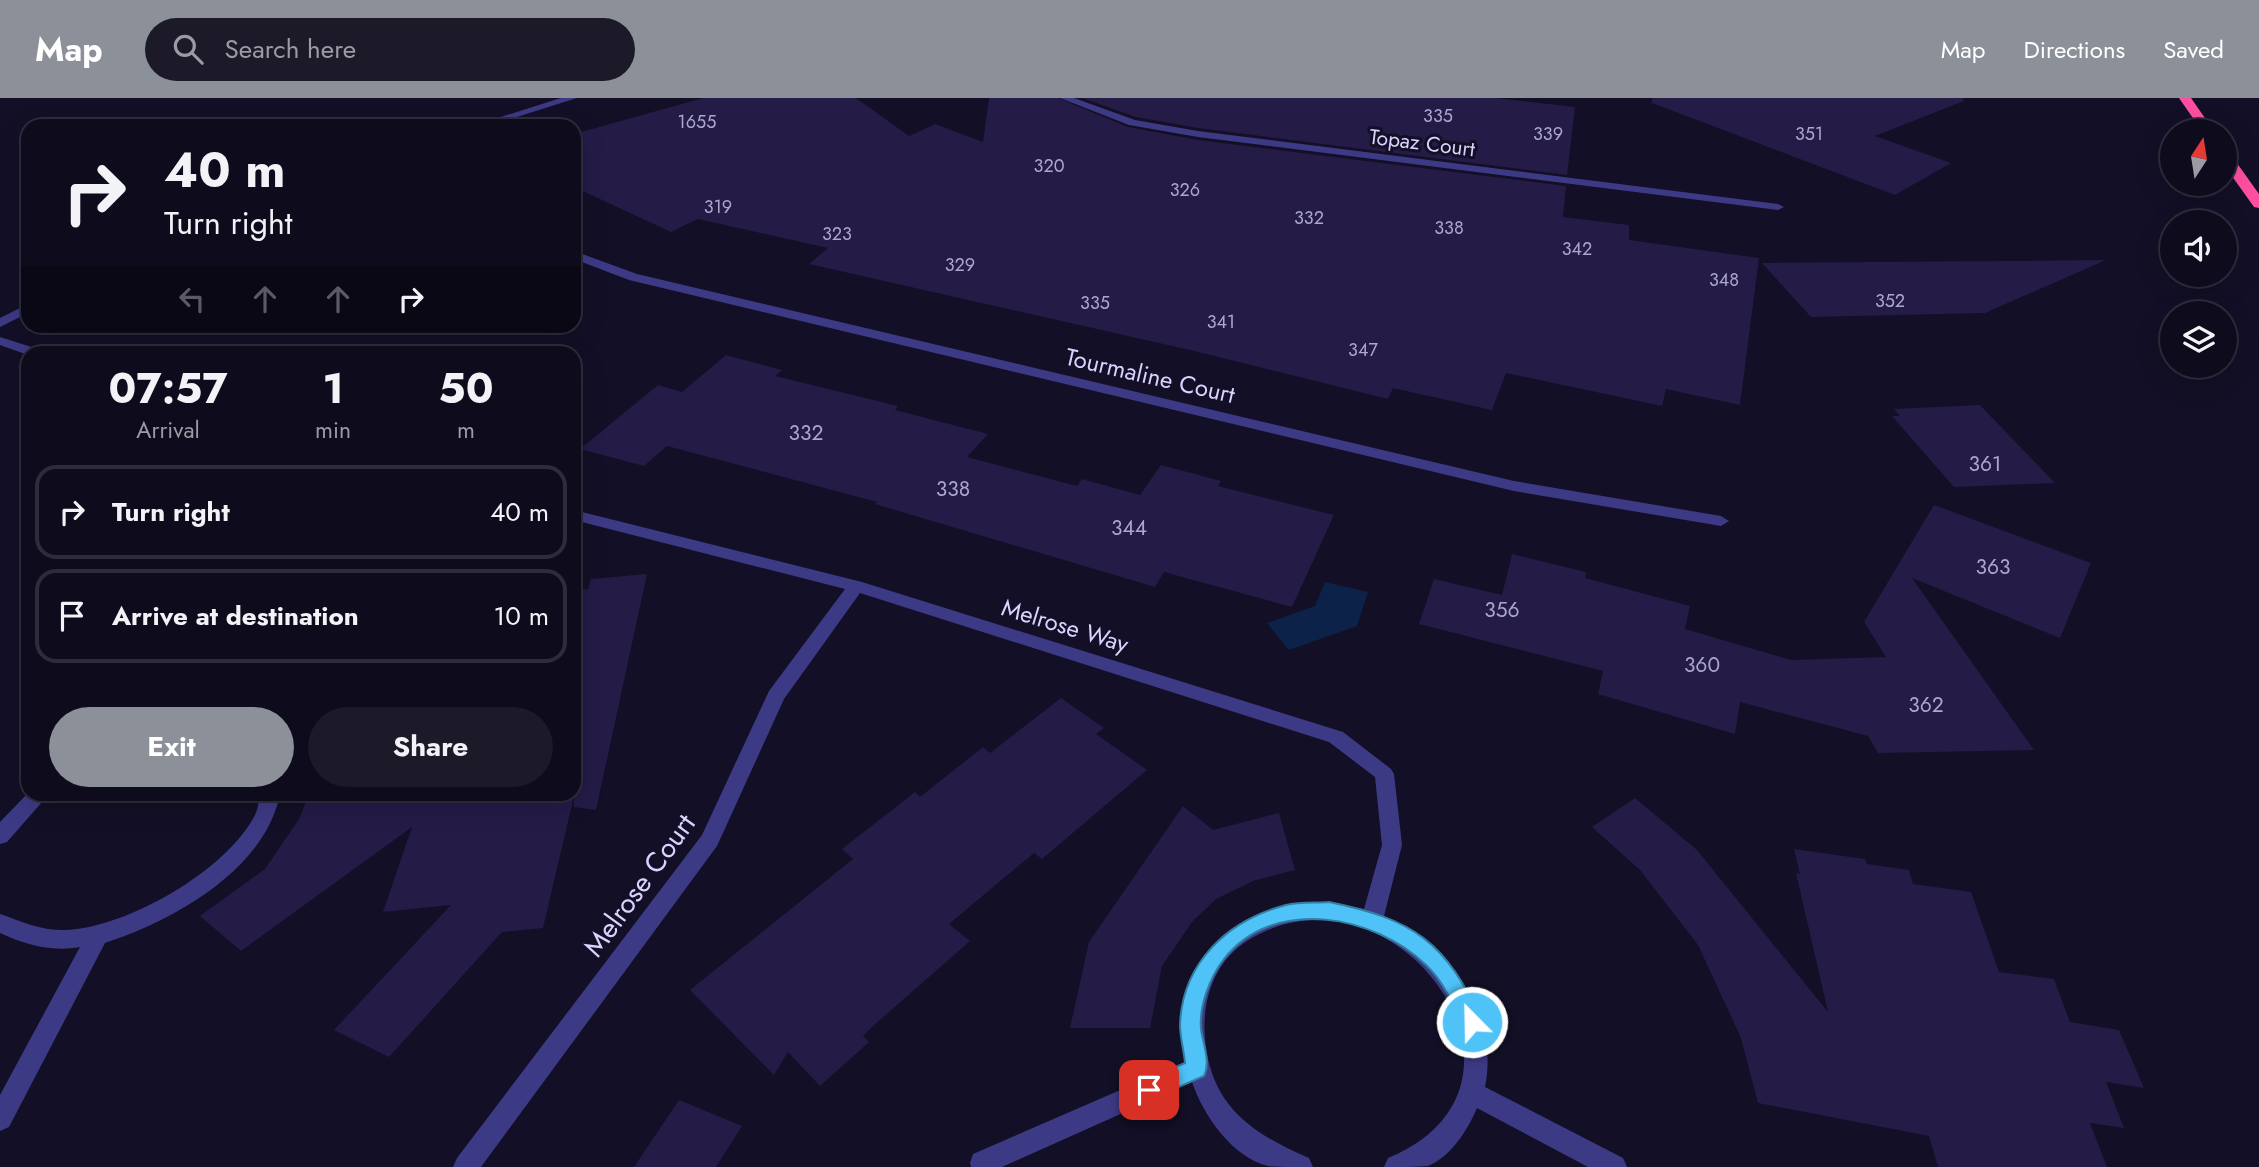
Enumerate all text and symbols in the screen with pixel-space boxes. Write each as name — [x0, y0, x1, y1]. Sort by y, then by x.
search box — [145, 18, 635, 81]
text: Map — [35, 26, 103, 73]
icon: search — [169, 30, 207, 68]
text: Search here — [225, 30, 356, 68]
text: Map — [1941, 32, 1986, 67]
text: Directions — [2024, 32, 2125, 67]
text: Saved — [2163, 32, 2224, 67]
house number: 335 — [1423, 103, 1453, 129]
house number: 1655 — [678, 109, 716, 135]
north arrow — [2160, 119, 2236, 196]
map controls — [2160, 119, 2237, 378]
house number: 339 — [1533, 121, 1563, 147]
house number: 351 — [1795, 121, 1823, 147]
street label: Topaz Court — [1367, 122, 1477, 164]
text: 40 m — [164, 135, 286, 205]
icon: right — [49, 147, 140, 238]
house number: 320 — [1034, 153, 1065, 179]
house number: 326 — [1170, 177, 1200, 203]
house number: 319 — [704, 194, 732, 220]
text: Turn right — [164, 200, 293, 246]
house number: 332 — [1294, 205, 1324, 231]
button: sound — [2160, 210, 2237, 287]
house number: 338 — [1434, 215, 1464, 241]
house number: 323 — [822, 221, 852, 247]
house number: 342 — [1562, 236, 1592, 262]
house number: 329 — [945, 252, 975, 278]
house number: 348 — [1709, 267, 1739, 293]
icon: left — [173, 280, 211, 318]
icon: ahead — [246, 280, 284, 318]
icon: ahead — [319, 280, 357, 318]
icon: right — [392, 280, 430, 318]
house number: 352 — [1875, 288, 1905, 314]
house number: 335 — [1080, 290, 1110, 316]
button: layers — [2160, 301, 2237, 378]
house number: 341 — [1207, 309, 1235, 335]
house number: 347 — [1348, 337, 1378, 363]
street label: Tourmaline Court — [1062, 339, 1239, 412]
text: 07:57 — [109, 358, 228, 419]
text: 1 — [322, 358, 344, 419]
text: 50 — [439, 358, 493, 419]
text: Arrival — [136, 413, 200, 447]
text: min — [315, 413, 351, 447]
text: m — [457, 413, 475, 447]
house number: 332 — [789, 418, 823, 448]
house number: 361 — [1968, 449, 2002, 479]
house number: 338 — [936, 474, 970, 504]
icon: right — [53, 493, 91, 531]
text: Turn right — [112, 493, 230, 531]
text: 40 m — [490, 493, 549, 531]
house number: 344 — [1111, 513, 1147, 543]
house number: 363 — [1975, 552, 2011, 582]
street label: Melrose Way — [997, 590, 1133, 662]
house number: 356 — [1484, 595, 1520, 625]
icon: arrive — [53, 597, 91, 635]
text: Arrive at destination — [112, 597, 359, 635]
text: 10 m — [494, 597, 549, 635]
house number: 360 — [1684, 650, 1720, 680]
house number: 362 — [1908, 690, 1944, 720]
button: Exit — [49, 707, 294, 787]
button: Share — [308, 707, 553, 787]
street label: Melrose Court — [574, 805, 705, 965]
position arrow — [1435, 985, 1509, 1059]
pin — [1119, 1060, 1179, 1120]
icon: arrive — [1130, 1071, 1168, 1109]

